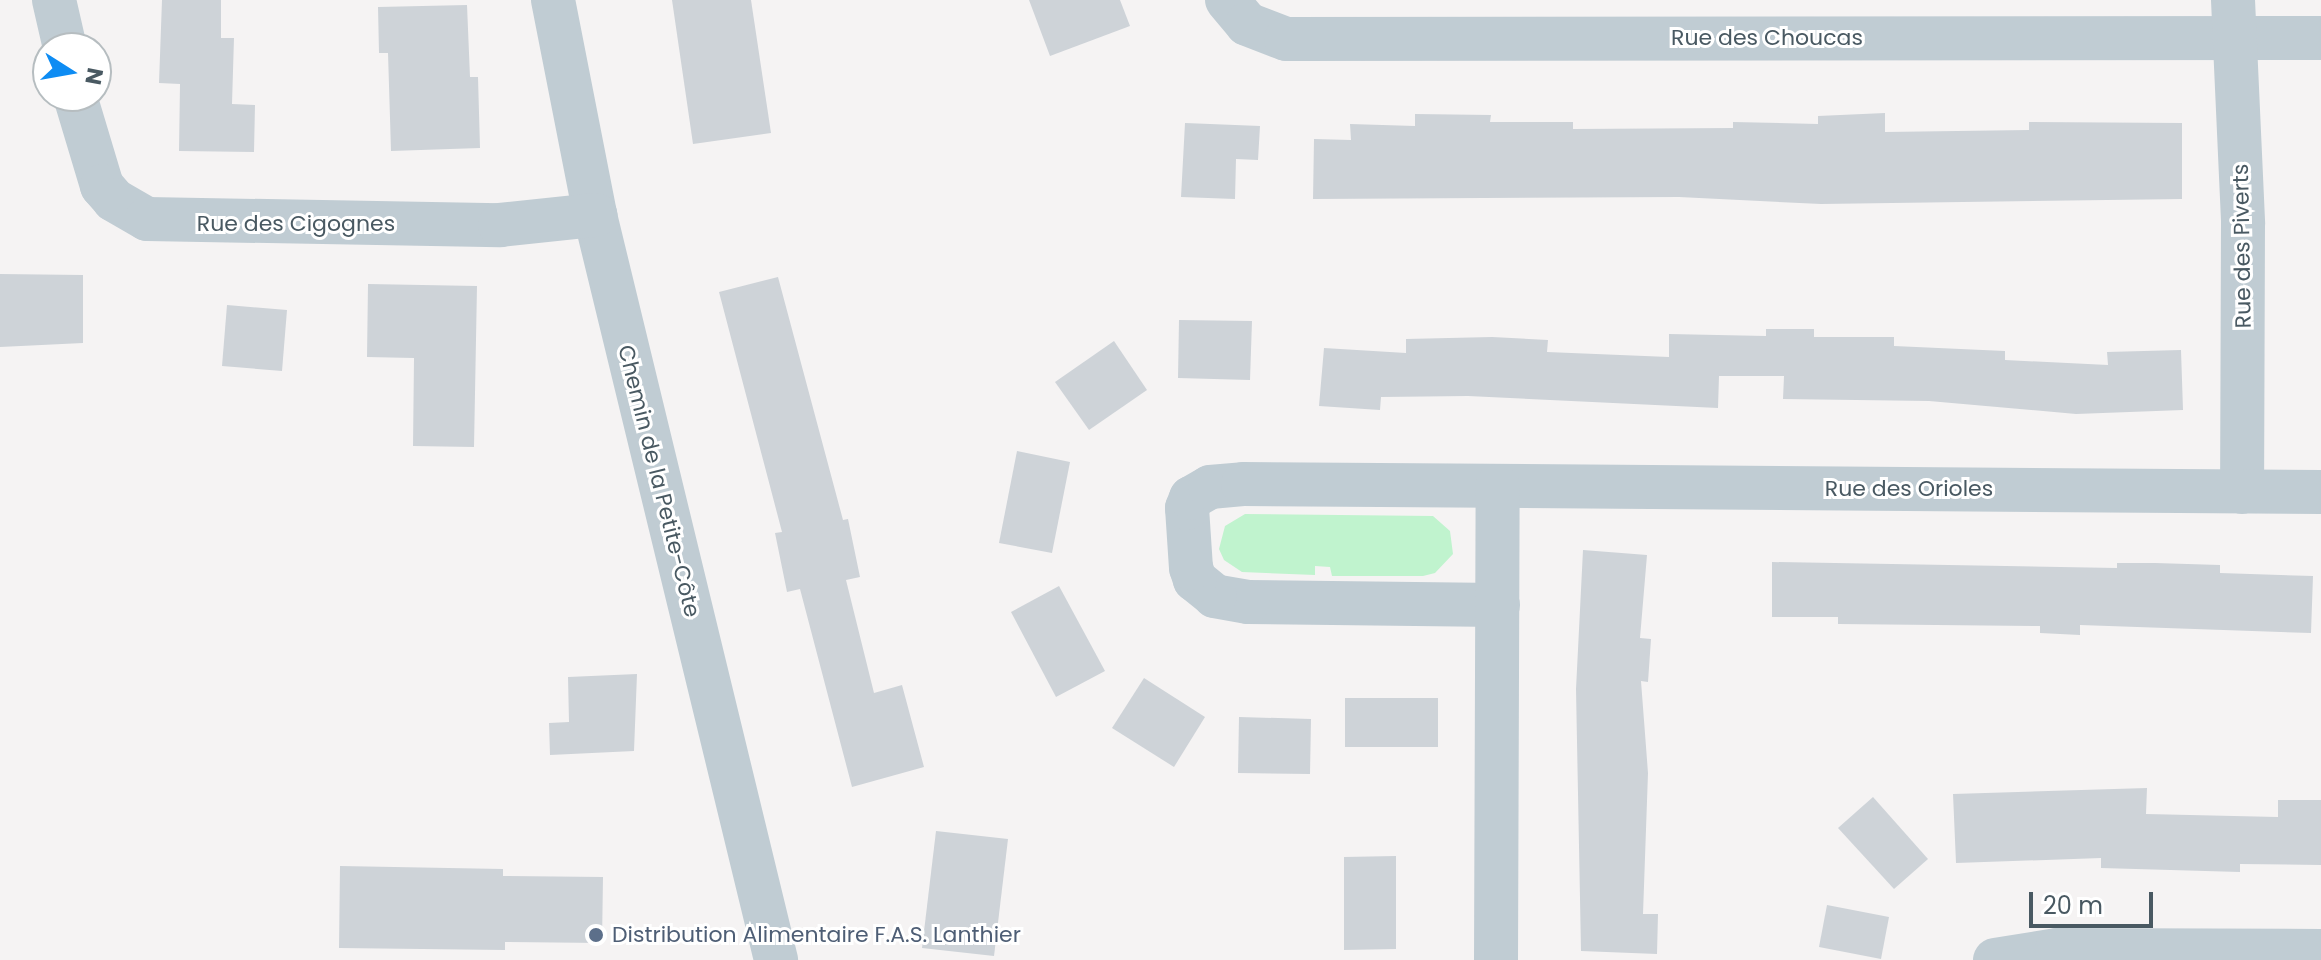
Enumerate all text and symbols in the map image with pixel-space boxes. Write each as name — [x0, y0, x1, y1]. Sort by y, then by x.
street label: Rue des Choucas — [1671, 25, 1863, 51]
north arrow — [32, 32, 112, 112]
text: N — [77, 65, 111, 87]
street label: Rue des Piverts — [2227, 163, 2257, 329]
street label: Rue des Cigognes — [197, 211, 395, 237]
street label: Chemin de la Petite-Côte — [612, 342, 706, 620]
street label: Rue des Orioles — [1825, 476, 1993, 502]
scale bar — [2033, 876, 2157, 926]
text: 20 m — [2043, 889, 2103, 922]
place label: Distribution Alimentaire F.A.S. Lanthier — [612, 922, 1021, 948]
marker: Distribution Alimentaire F.A.S. Lanthier — [587, 926, 605, 944]

